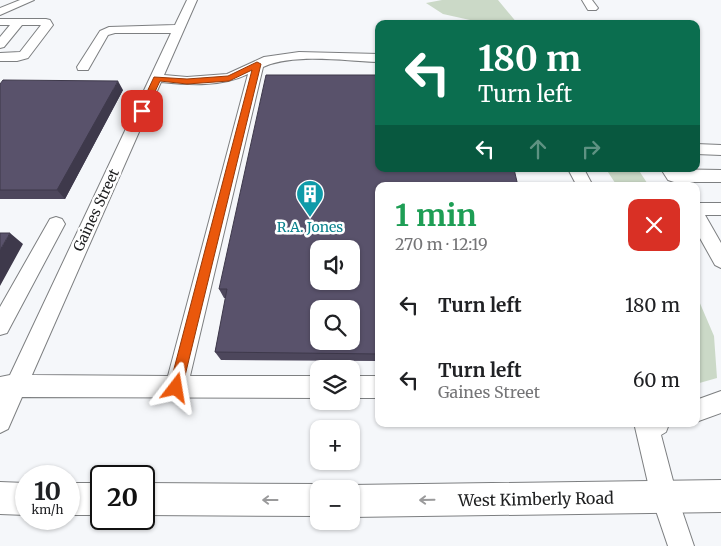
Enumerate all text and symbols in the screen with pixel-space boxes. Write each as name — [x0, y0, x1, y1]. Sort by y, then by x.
text: 180 m — [478, 37, 581, 81]
icon: left — [395, 40, 460, 105]
text: Turn left — [478, 80, 572, 108]
pin — [121, 90, 163, 132]
icon: arrive — [128, 97, 156, 125]
icon: left — [471, 135, 499, 163]
icon: ahead — [524, 135, 552, 163]
icon: right — [577, 135, 605, 163]
street label: Gaines Street — [69, 165, 123, 254]
building icon: R.A. Jones — [295, 179, 325, 218]
text: 1 min — [395, 196, 477, 234]
button: close — [628, 199, 680, 251]
place label: R.A. Jones — [277, 218, 343, 236]
text: 270 m · 12:19 — [395, 234, 488, 254]
map controls — [310, 240, 360, 530]
button: sound — [310, 240, 360, 290]
icon: left — [395, 291, 423, 319]
text: Turn left — [438, 293, 522, 317]
text: 180 m — [625, 293, 680, 317]
button: search — [310, 300, 360, 350]
text: Turn left — [438, 358, 522, 382]
button: layers — [310, 360, 360, 410]
position arrow — [149, 361, 201, 413]
icon: left — [395, 366, 423, 394]
text: 60 m — [633, 368, 680, 392]
text: Gaines Street — [438, 382, 540, 402]
button: + — [310, 420, 360, 470]
speed limit sign: 20 — [90, 465, 155, 530]
text: 10 — [34, 475, 61, 507]
button: − — [310, 480, 360, 530]
street label: West Kimberly Road — [457, 488, 614, 510]
one-way arrow — [262, 495, 278, 505]
one-way arrow — [420, 496, 436, 505]
text: km/h — [32, 502, 63, 517]

